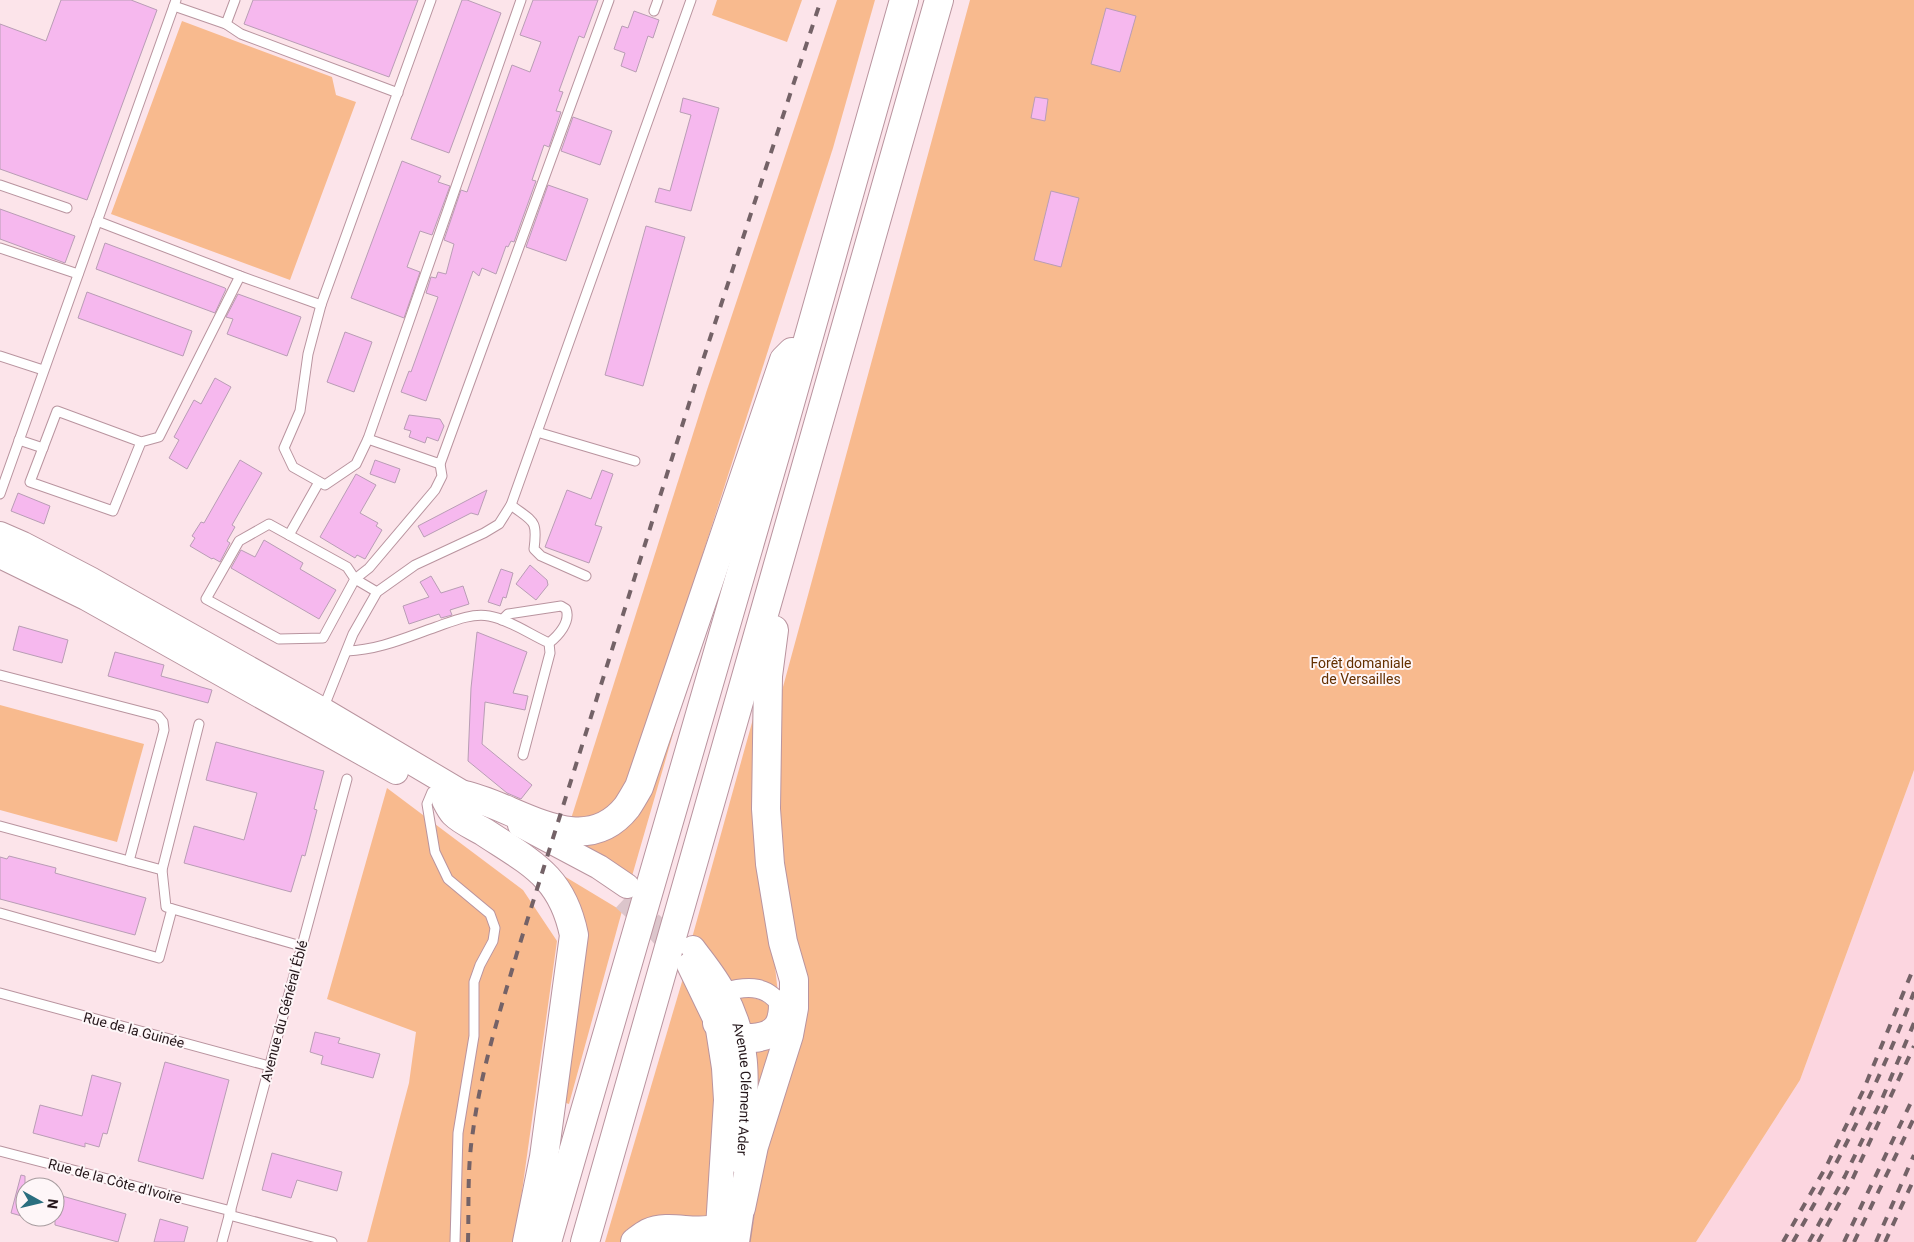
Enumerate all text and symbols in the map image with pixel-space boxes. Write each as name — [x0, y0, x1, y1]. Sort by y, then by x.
park label: Forêt domaniale de Versailles — [1310, 655, 1412, 687]
street label: Avenue du Général Éblé — [256, 938, 311, 1084]
street label: Rue de la Guinée — [82, 1009, 186, 1051]
street label: Avenue Clément Ader — [729, 1020, 754, 1156]
street label: Rue de la Côte d'Ivoire — [47, 1155, 183, 1207]
north arrow — [15, 1177, 65, 1227]
text: N — [44, 1198, 61, 1210]

